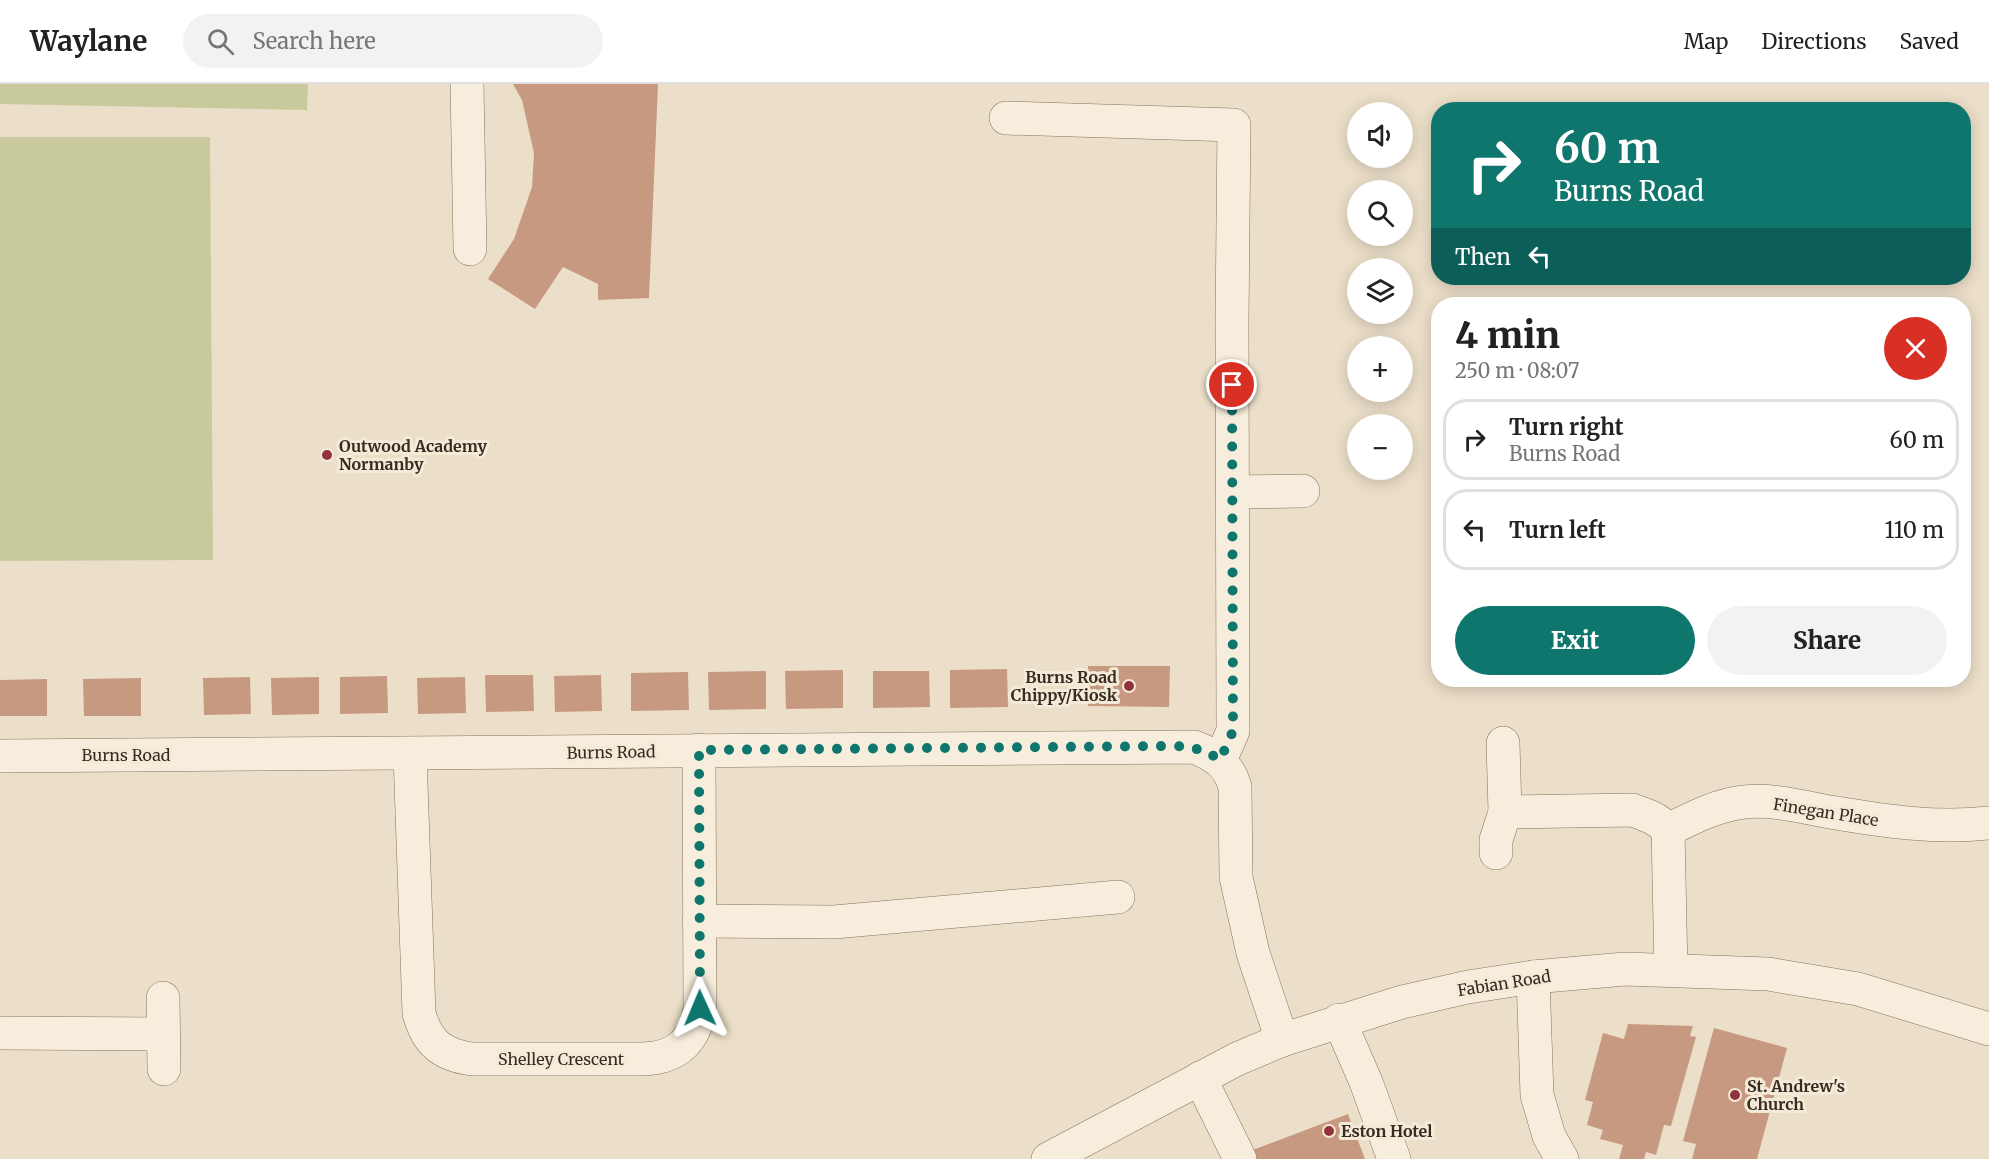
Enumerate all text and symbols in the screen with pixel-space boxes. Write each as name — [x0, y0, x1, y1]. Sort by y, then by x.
search box — [183, 14, 603, 68]
text: Waylane — [30, 23, 147, 59]
icon: search — [204, 25, 237, 58]
text: Search here — [252, 27, 376, 55]
text: Map — [1684, 28, 1728, 55]
text: Directions — [1761, 28, 1866, 55]
text: Saved — [1899, 28, 1959, 55]
map controls — [1347, 102, 1413, 480]
button: sound — [1347, 102, 1413, 168]
text: 60 m — [1554, 122, 1660, 174]
icon: right — [1455, 126, 1533, 204]
text: Burns Road — [1554, 174, 1704, 208]
button: search — [1347, 180, 1413, 246]
icon: left — [1523, 240, 1556, 273]
text: Then — [1455, 243, 1511, 271]
button: layers — [1347, 258, 1413, 324]
text: 4 min — [1455, 313, 1560, 358]
button: close — [1884, 317, 1947, 380]
button: + — [1347, 336, 1413, 402]
text: 250 m · 08:07 — [1455, 358, 1579, 383]
pin — [1206, 359, 1257, 410]
icon: arrive — [1215, 368, 1248, 401]
text: Turn right — [1509, 413, 1623, 441]
button: − — [1347, 414, 1413, 480]
icon: right — [1458, 423, 1491, 456]
text: 60 m — [1890, 426, 1944, 454]
place label: Outwood Academy Normanby — [339, 436, 487, 474]
text: Burns Road — [1509, 441, 1620, 466]
marker: Outwood Academy Normanby — [320, 448, 334, 462]
icon: left — [1458, 513, 1491, 546]
text: Turn left — [1509, 516, 1606, 544]
text: 110 m — [1885, 516, 1944, 544]
button: Exit — [1455, 606, 1695, 675]
button: Share — [1707, 606, 1947, 675]
place label: Burns Road Chippy/Kiosk — [1011, 667, 1118, 705]
marker: Burns Road Chippy/Kiosk — [1122, 679, 1136, 693]
street label: Burns Road — [566, 741, 656, 763]
street label: Burns Road — [82, 745, 171, 765]
street label: Finegan Place — [1772, 794, 1880, 830]
street label: Fabian Road — [1456, 966, 1552, 1000]
position arrow — [668, 976, 732, 1040]
street label: Shelley Crescent — [498, 1049, 625, 1069]
place label: St. Andrew's Church — [1747, 1076, 1845, 1114]
marker: St. Andrew's Church — [1728, 1088, 1742, 1102]
place label: Eston Hotel — [1341, 1121, 1432, 1141]
marker: Eston Hotel — [1322, 1124, 1336, 1138]

